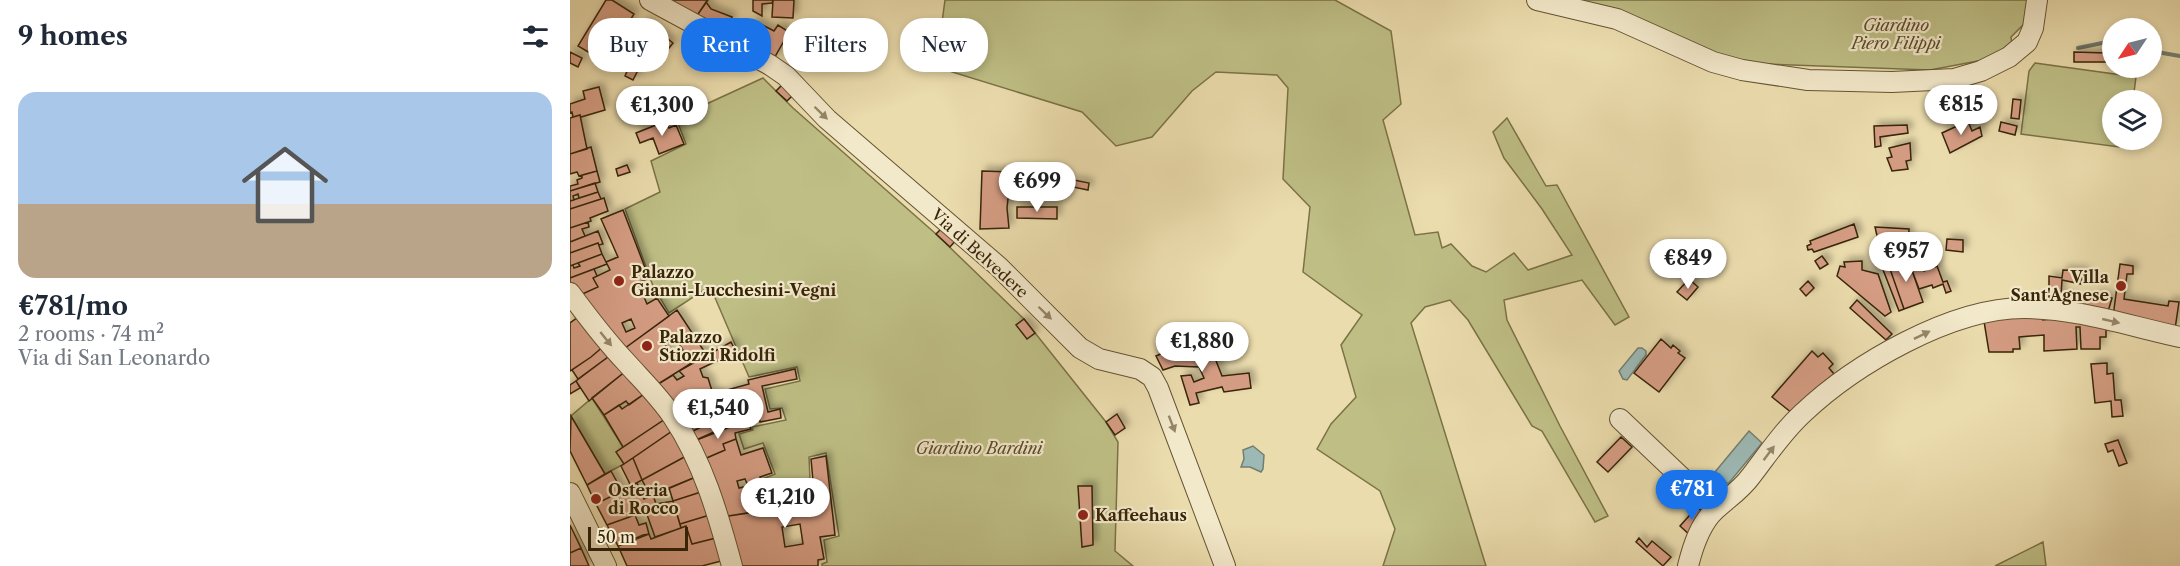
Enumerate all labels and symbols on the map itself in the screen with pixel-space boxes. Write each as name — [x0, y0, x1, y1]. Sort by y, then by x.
park label: Giardino Piero Filippi — [1849, 15, 1942, 53]
north arrow — [2102, 18, 2162, 78]
pin: €815 — [1925, 85, 1997, 136]
pin: €1,300 — [613, 86, 711, 137]
one-way arrow — [814, 106, 828, 120]
pin: €699 — [1001, 162, 1073, 213]
street label: Via di Belvedere — [927, 203, 1033, 302]
pin: €957 — [1870, 232, 1942, 283]
pin: €849 — [1652, 239, 1724, 290]
place label: Palazzo Gianni-Lucchesini-Vegni — [631, 262, 836, 300]
place label: Villa Sant'Agnese — [2011, 267, 2110, 305]
marker: Palazzo Gianni-Lucchesini-Vegni — [612, 274, 626, 288]
marker: Villa Sant'Agnese — [2114, 279, 2128, 293]
one-way arrow — [1038, 306, 1053, 320]
one-way arrow — [2102, 317, 2120, 327]
pin: €1,880 — [1153, 322, 1251, 373]
place label: Palazzo Stiozzi Ridolfi — [659, 327, 776, 365]
one-way arrow — [599, 331, 612, 347]
one-way arrow — [1913, 331, 1931, 341]
marker: Palazzo Stiozzi Ridolfi — [640, 339, 654, 353]
pin: €1,540 — [669, 389, 767, 440]
one-way arrow — [1167, 415, 1177, 433]
park label: Giardino Bardini — [916, 438, 1043, 458]
one-way arrow — [1763, 445, 1775, 461]
pin: €781 — [1656, 470, 1728, 521]
pin: €1,210 — [736, 478, 834, 529]
place label: Osteria di Rocco — [608, 480, 679, 518]
marker: Osteria di Rocco — [589, 492, 603, 506]
place label: Kaffeehaus — [1095, 505, 1187, 525]
marker: Kaffeehaus — [1076, 508, 1090, 522]
scale bar — [588, 524, 688, 552]

